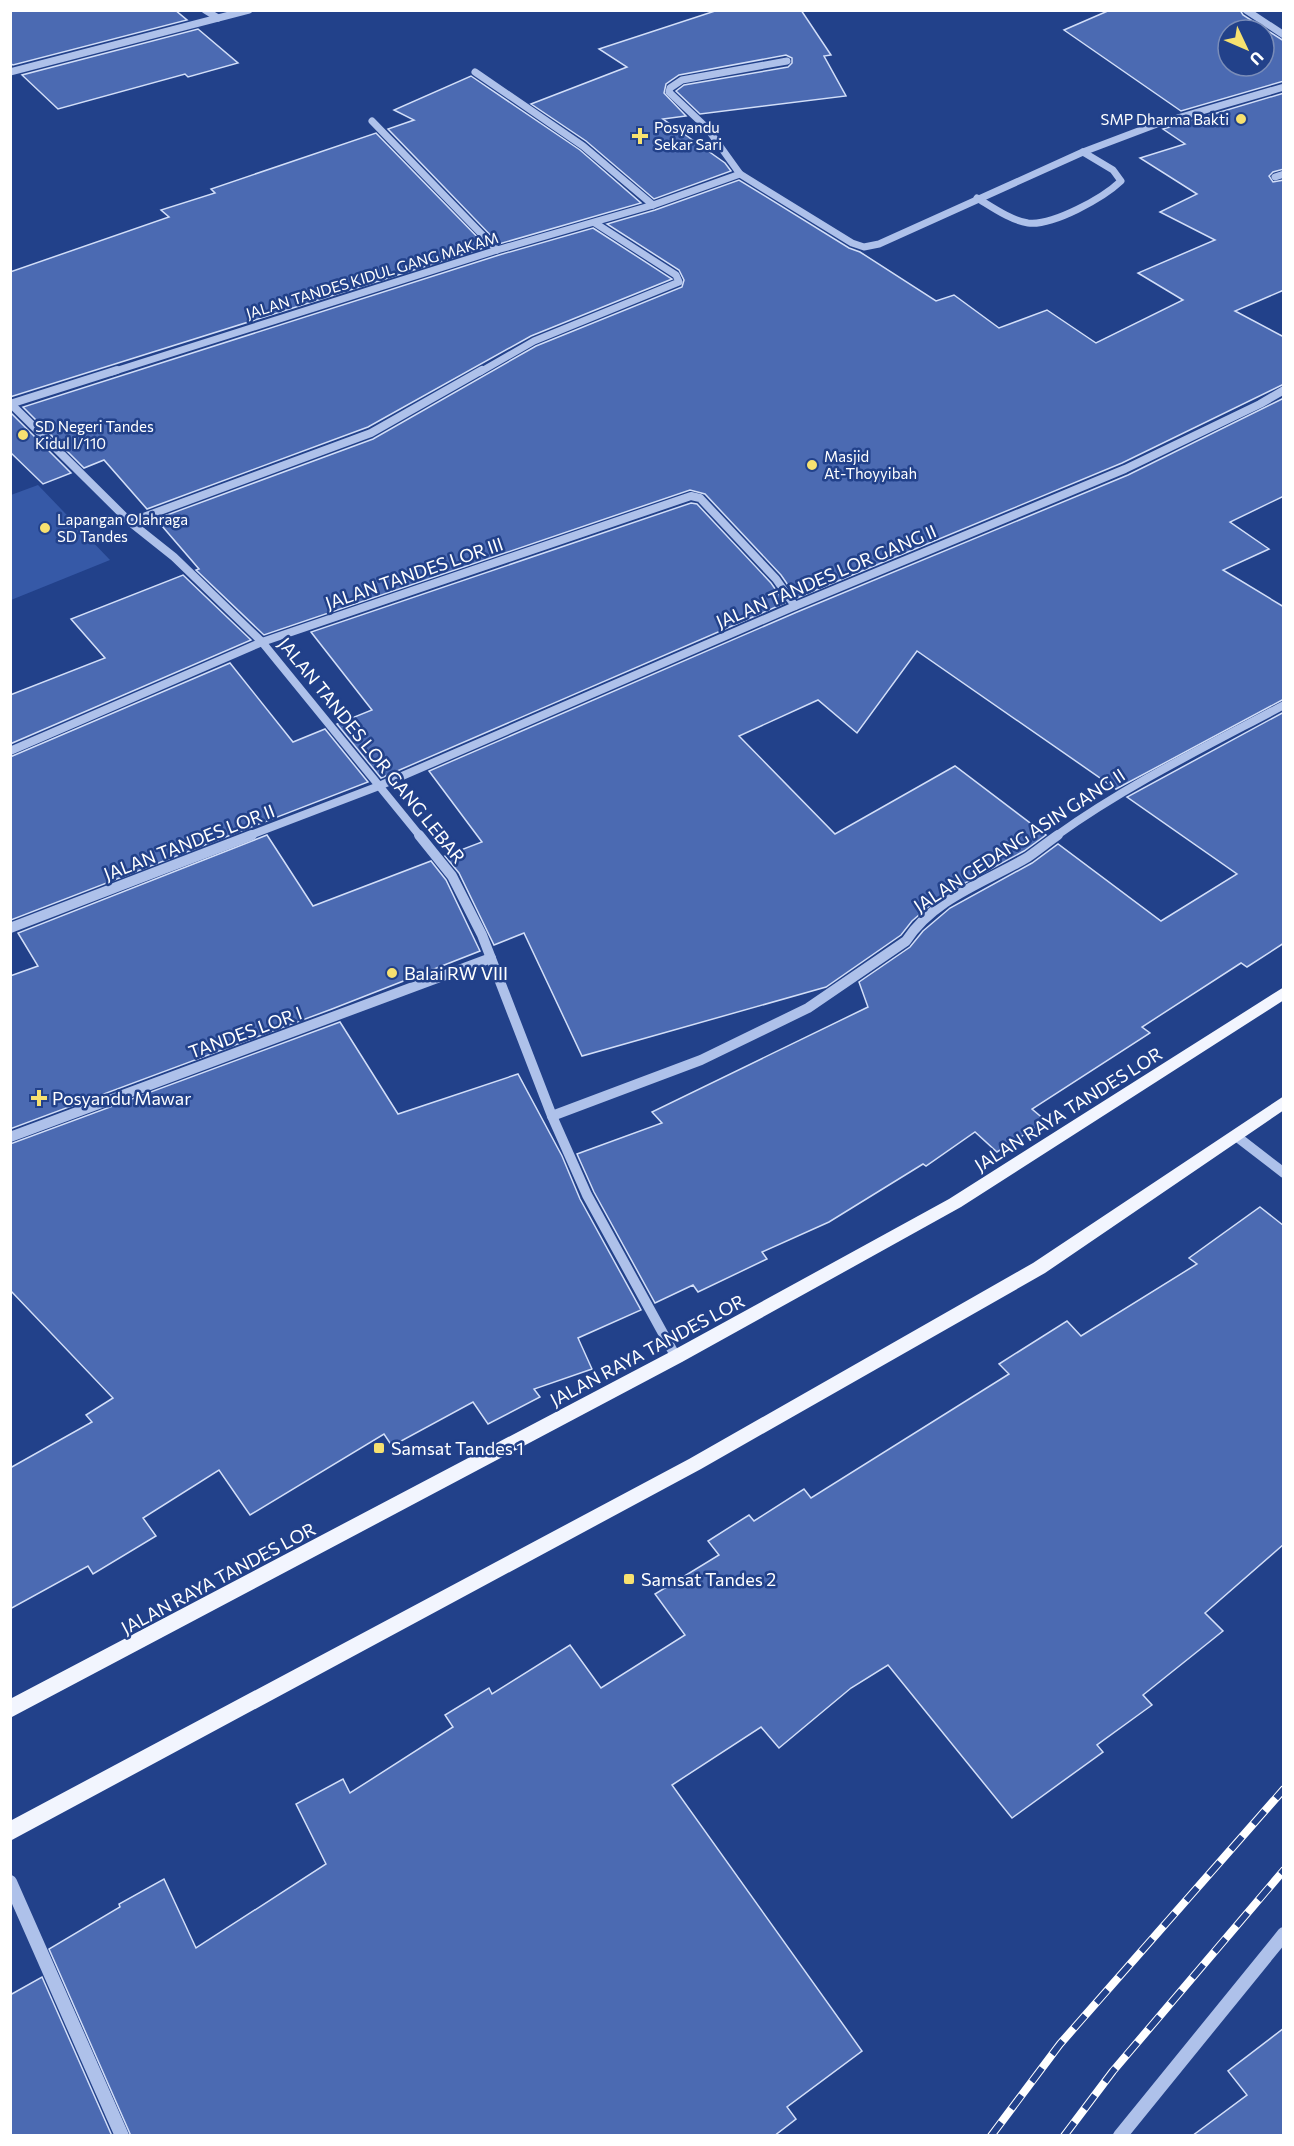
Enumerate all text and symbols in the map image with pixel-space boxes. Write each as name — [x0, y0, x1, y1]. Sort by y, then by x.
north arrow — [1216, 18, 1276, 78]
text: U — [1246, 48, 1268, 70]
place label: SMP Dharma Bakti — [1101, 110, 1229, 128]
marker: SMP Dharma Bakti — [1234, 112, 1248, 126]
place label: Posyandu Sekar Sari — [654, 118, 722, 153]
marker: Posyandu Sekar Sari — [631, 127, 649, 145]
street label: JALAN TANDES KIDUL GANG MAKAM — [244, 228, 500, 322]
place label: SD Negeri Tandes Kidul I/110 — [35, 417, 154, 452]
marker: SD Negeri Tandes Kidul I/110 — [16, 428, 30, 442]
place label: Masjid At-Thoyyibah — [824, 447, 917, 482]
marker: Masjid At-Thoyyibah — [805, 458, 819, 472]
place label: Lapangan Olahraga SD Tandes — [57, 510, 188, 545]
street label: JALAN TANDES LOR GANG II — [712, 519, 940, 633]
marker: Lapangan Olahraga SD Tandes — [38, 521, 52, 535]
street label: JALAN TANDES LOR III — [322, 532, 506, 614]
street label: JALAN TANDES LOR GANG LEBAR — [274, 633, 470, 867]
street label: JALAN GEDANG ASIN GANG II — [909, 763, 1129, 917]
street label: JALAN TANDES LOR II — [100, 799, 278, 885]
place label: Balai RW VIII — [404, 962, 508, 984]
marker: Balai RW VIII — [385, 966, 399, 980]
street label: TANDES LOR I — [185, 1001, 305, 1063]
street label: JALAN RAYA TANDES LOR — [970, 1042, 1166, 1176]
place label: Posyandu Mawar — [52, 1087, 191, 1109]
marker: Posyandu Mawar — [30, 1089, 48, 1107]
street label: JALAN RAYA TANDES LOR — [546, 1289, 748, 1411]
place label: Samsat Tandes 1 — [391, 1437, 524, 1459]
marker: Samsat Tandes 1 — [372, 1441, 386, 1455]
street label: JALAN RAYA TANDES LOR — [117, 1517, 319, 1639]
place label: Samsat Tandes 2 — [641, 1568, 776, 1590]
marker: Samsat Tandes 2 — [622, 1572, 636, 1586]

